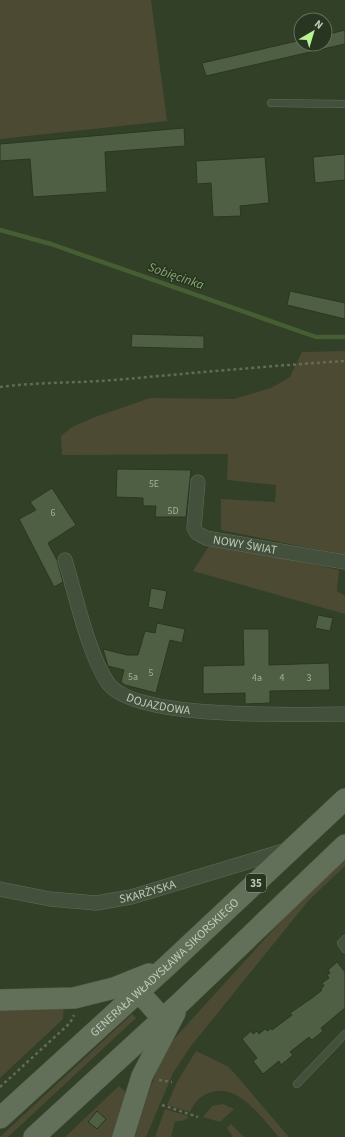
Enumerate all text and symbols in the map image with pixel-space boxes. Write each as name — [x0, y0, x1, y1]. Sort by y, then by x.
north arrow — [293, 12, 333, 52]
text: N — [311, 16, 326, 33]
water label: Sobięcinka — [146, 258, 206, 294]
house number: 5E — [149, 477, 159, 491]
house number: 5D — [167, 504, 179, 518]
house number: 6 — [51, 506, 56, 520]
street label: NOWY ŚWIAT — [212, 531, 279, 559]
house number: 5 — [149, 666, 154, 680]
house number: 5a — [128, 670, 138, 684]
house number: 4a — [252, 671, 262, 685]
house number: 4 — [280, 671, 285, 685]
house number: 3 — [307, 671, 312, 685]
street label: DOJAZDOWA — [124, 689, 192, 719]
road number: 35 — [246, 874, 266, 892]
street label: SKARŻYSKA — [118, 875, 178, 907]
street label: GENERAŁA WŁADYSŁAWA SIKORSKIEGO — [86, 894, 243, 1041]

